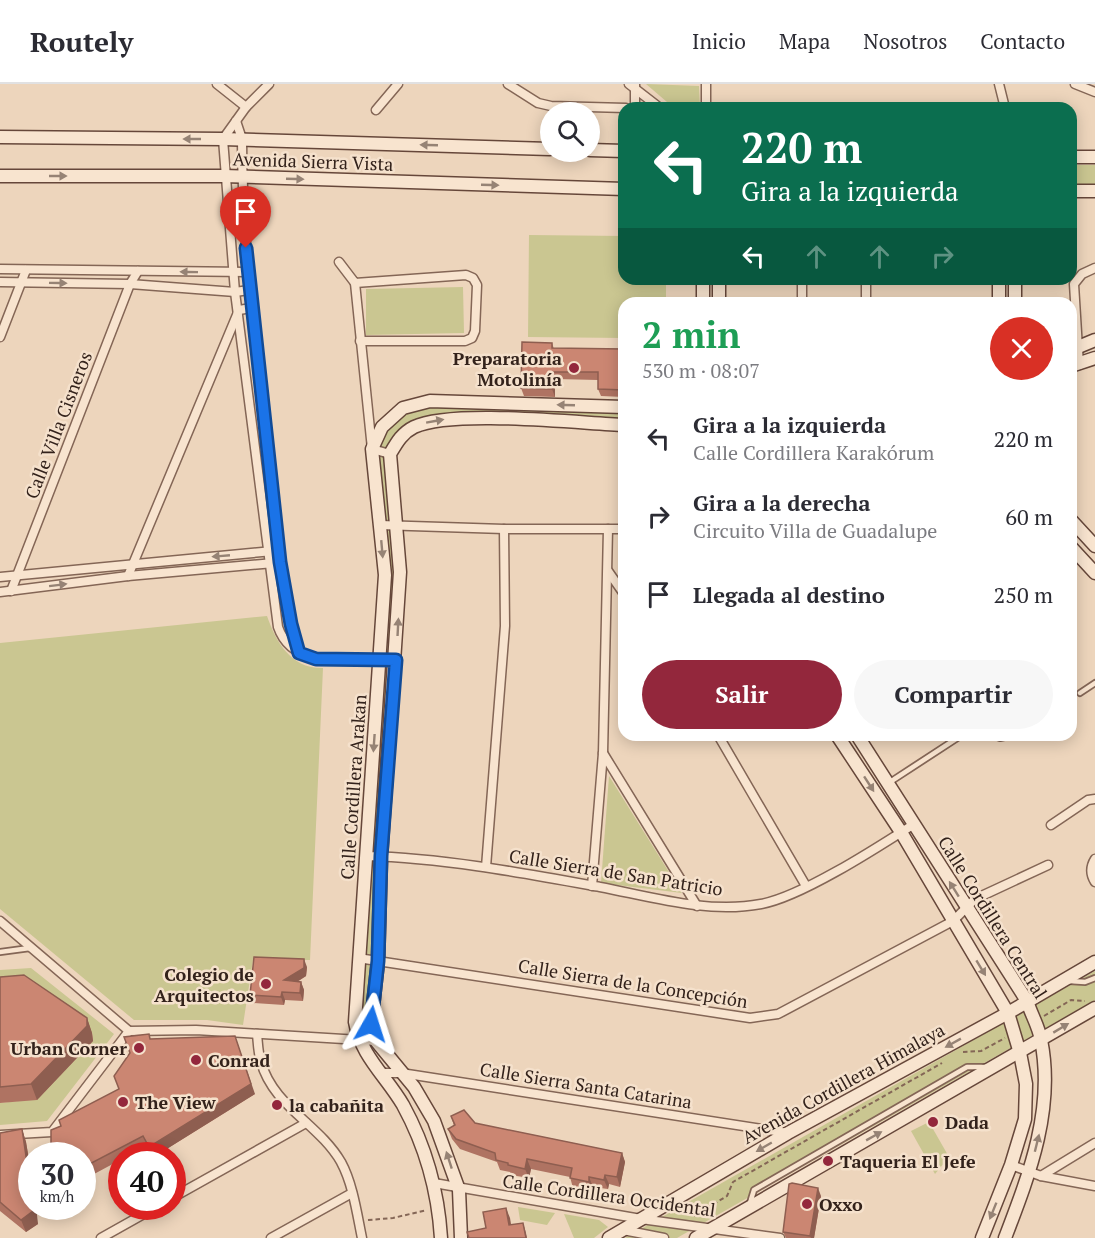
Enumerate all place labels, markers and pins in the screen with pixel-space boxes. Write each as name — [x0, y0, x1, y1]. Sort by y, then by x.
pin — [220, 186, 271, 248]
place label: Preparatoria Motolinía — [453, 346, 562, 391]
marker: Preparatoria Motolinía — [567, 361, 581, 375]
place label: Colegio de Arquitectos — [154, 962, 254, 1007]
marker: Colegio de Arquitectos — [259, 977, 273, 991]
place label: Urban Corner — [10, 1036, 127, 1060]
marker: Urban Corner — [132, 1041, 146, 1055]
place label: Conrad — [208, 1048, 270, 1072]
marker: Conrad — [189, 1053, 203, 1067]
place label: The View — [135, 1090, 216, 1114]
place label: la cabañita — [289, 1093, 384, 1117]
marker: The View — [116, 1095, 130, 1109]
marker: la cabañita — [270, 1098, 284, 1112]
place label: Dada — [945, 1110, 989, 1134]
marker: Dada — [926, 1115, 940, 1129]
place label: Taqueria El Jefe — [840, 1149, 976, 1173]
marker: Taqueria El Jefe — [821, 1154, 835, 1168]
place label: Oxxo — [819, 1192, 863, 1216]
marker: Oxxo — [800, 1197, 814, 1211]

